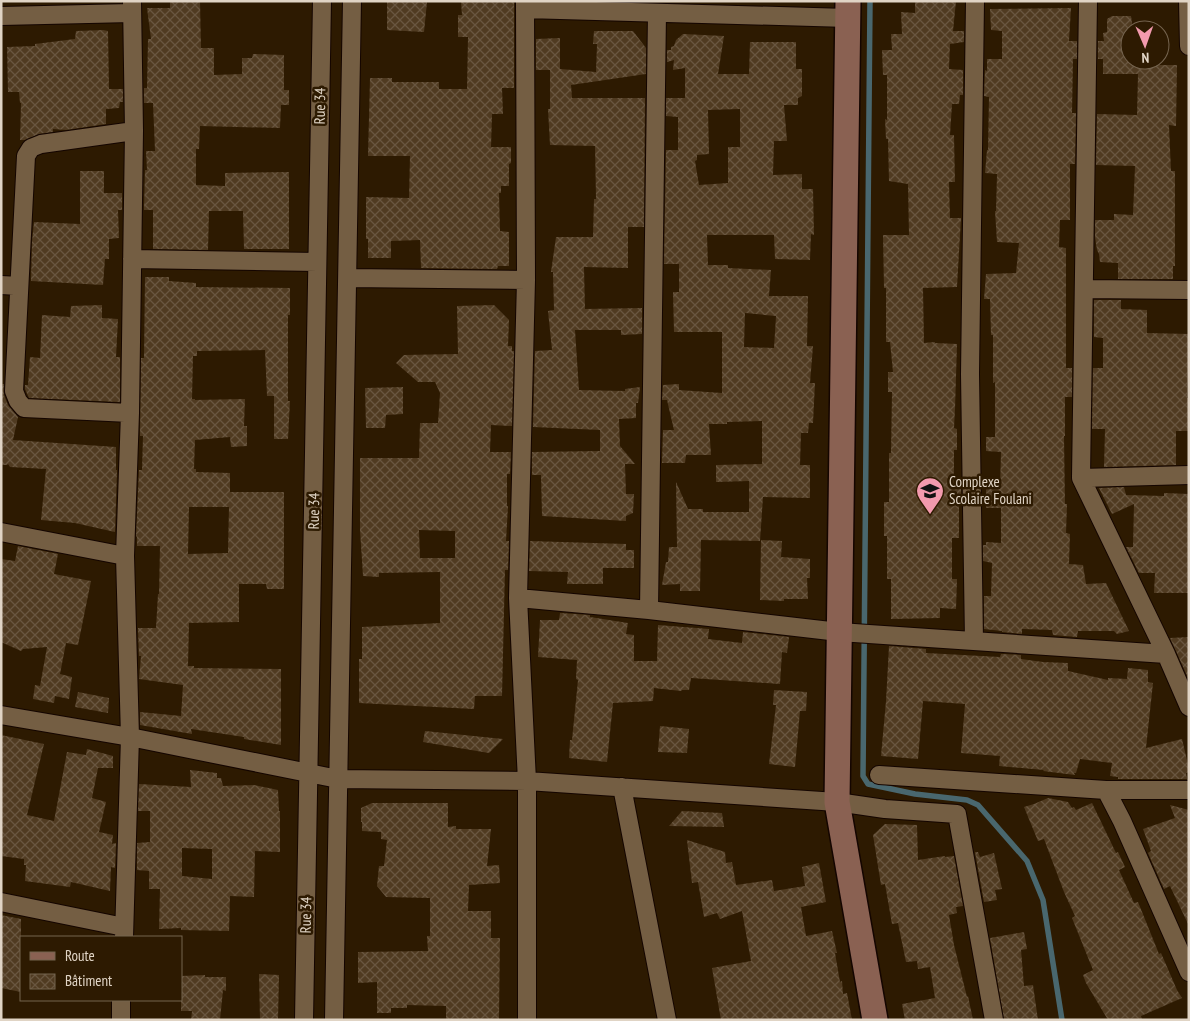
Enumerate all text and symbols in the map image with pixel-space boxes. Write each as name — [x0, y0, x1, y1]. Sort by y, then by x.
north arrow — [1120, 20, 1170, 70]
text: N — [1141, 49, 1150, 67]
street label: Rue 34 — [310, 87, 329, 124]
place label: Complexe Scolaire Foulani — [949, 472, 1032, 508]
school or university icon: Complexe Scolaire Foulani — [915, 476, 945, 515]
street label: Rue 34 — [304, 492, 323, 529]
street label: Rue 34 — [296, 896, 315, 933]
legend — [20, 936, 182, 1001]
text: Route — [65, 946, 95, 965]
text: Bâtiment — [65, 971, 112, 990]

